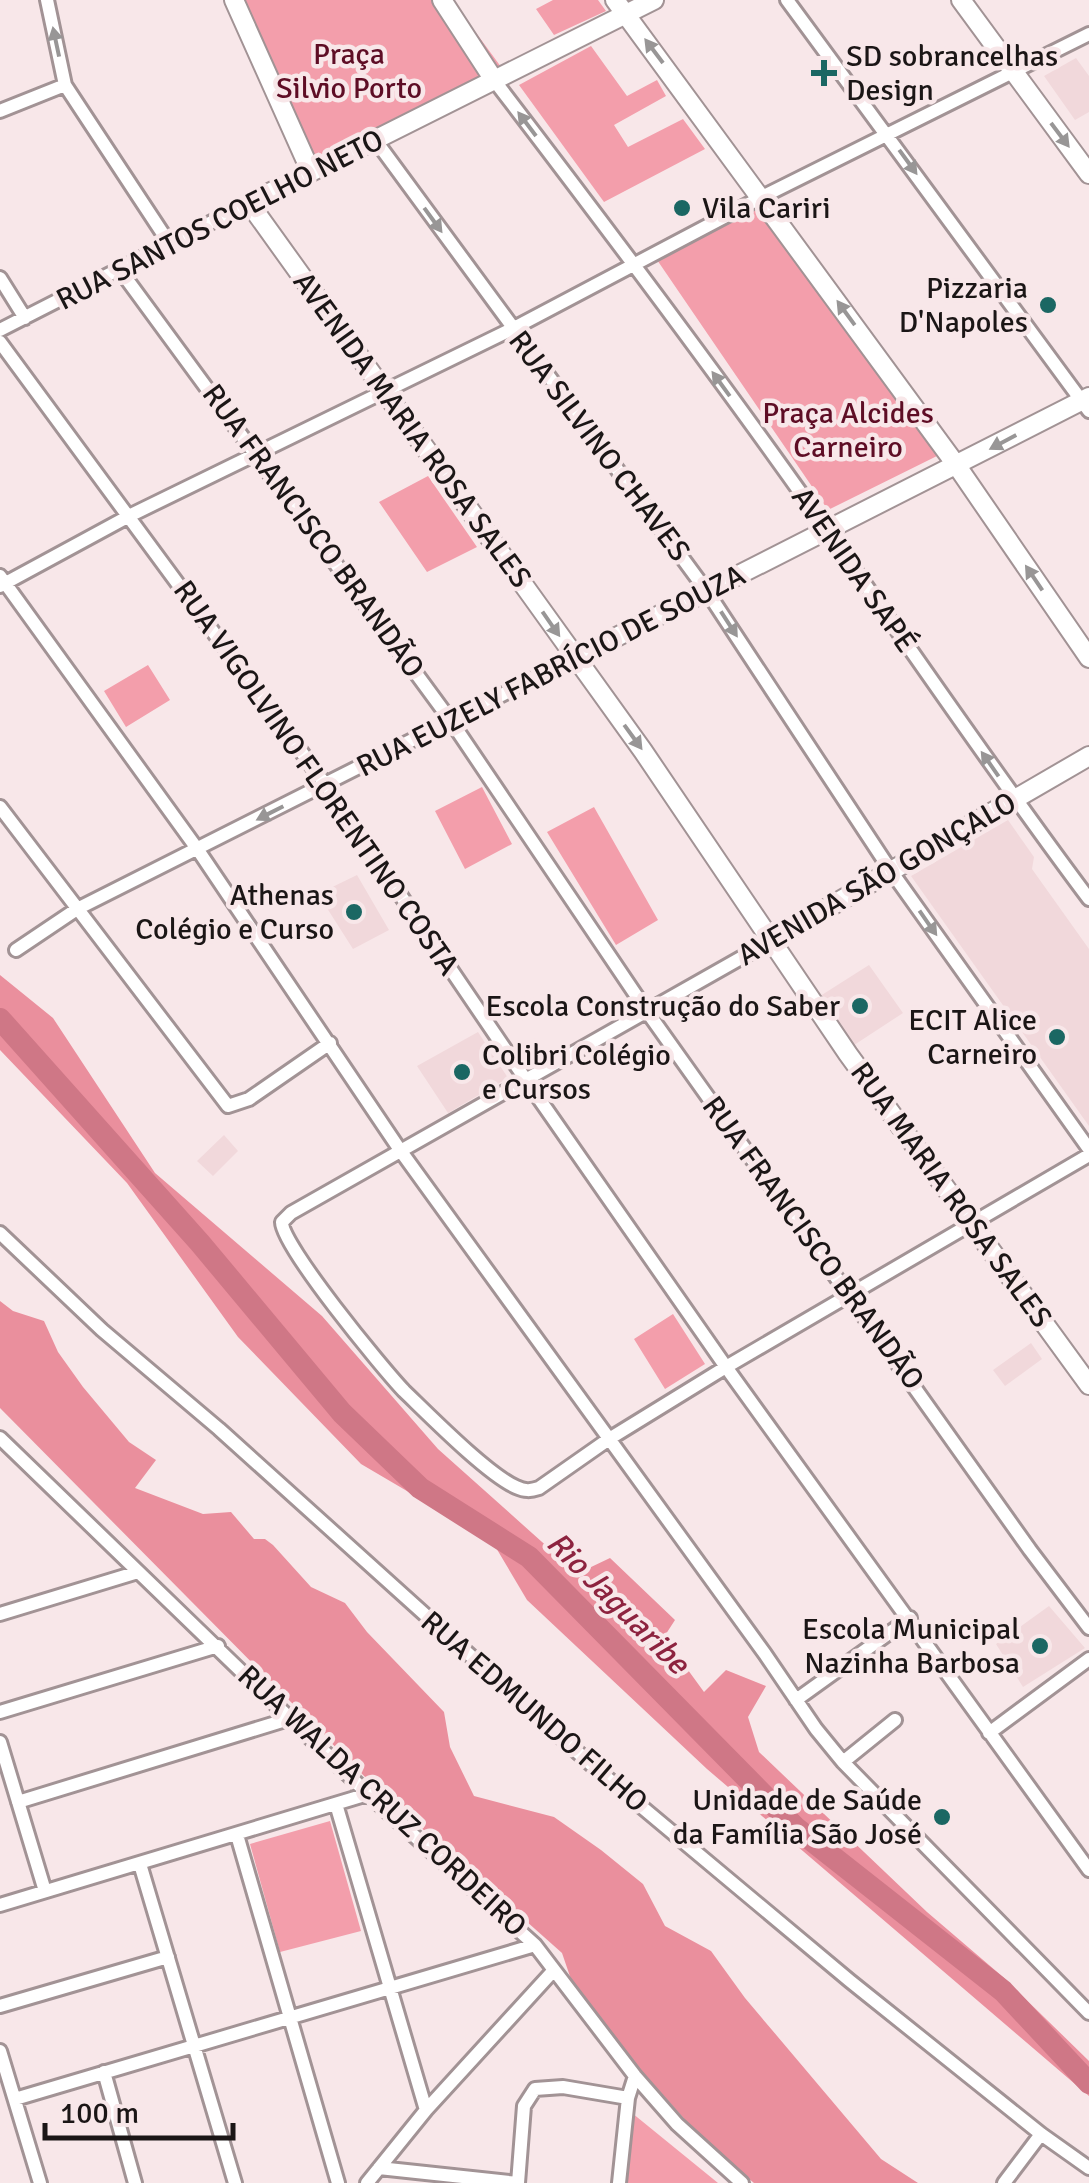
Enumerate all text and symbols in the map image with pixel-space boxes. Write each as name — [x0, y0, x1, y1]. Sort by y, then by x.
one-way arrow — [47, 27, 63, 58]
park label: Praça Silvio Porto — [276, 36, 422, 107]
one-way arrow — [644, 38, 664, 64]
place label: SD sobrancelhas Design — [846, 38, 1058, 109]
marker: SD sobrancelhas Design — [811, 60, 837, 86]
one-way arrow — [517, 111, 538, 137]
street label: RUA SANTOS COELHO NETO — [50, 121, 390, 319]
one-way arrow — [1050, 122, 1069, 148]
one-way arrow — [898, 149, 918, 175]
place label: Vila Cariri — [702, 190, 831, 227]
marker: Vila Cariri — [671, 197, 693, 219]
one-way arrow — [423, 207, 442, 233]
street label: AVENIDA MARIA ROSA SALES — [285, 265, 539, 595]
place label: Pizzaria D'Napoles — [899, 270, 1028, 341]
marker: Pizzaria D'Napoles — [1037, 294, 1059, 316]
one-way arrow — [837, 300, 856, 326]
street label: RUA SILVINO CHAVES — [500, 323, 698, 569]
one-way arrow — [712, 371, 732, 397]
street label: RUA FRANCISCO BRANDÃO — [194, 377, 432, 685]
park label: Praça Alcides Carneiro — [762, 395, 934, 466]
one-way arrow — [988, 433, 1017, 450]
street label: AVENIDA SAPÉ — [783, 480, 925, 660]
street label: RUA EUZELY FABRÍCIO DE SOUZA — [350, 557, 752, 785]
one-way arrow — [1025, 564, 1044, 591]
street label: RUA VIGOLVINO FLORENTINO COSTA — [165, 573, 467, 983]
one-way arrow — [541, 610, 560, 637]
one-way arrow — [719, 610, 737, 637]
one-way arrow — [622, 723, 642, 750]
one-way arrow — [981, 751, 1000, 777]
street label: AVENIDA SÃO GONÇALO — [731, 784, 1023, 974]
one-way arrow — [255, 804, 284, 821]
place label: Athenas Colégio e Curso — [135, 877, 334, 948]
marker: Athenas Colégio e Curso — [343, 901, 365, 923]
one-way arrow — [918, 910, 937, 936]
place label: Escola Construção do Saber — [486, 988, 840, 1025]
marker: Escola Construção do Saber — [849, 995, 871, 1017]
place label: ECIT Alice Carneiro — [908, 1002, 1037, 1073]
marker: ECIT Alice Carneiro — [1046, 1026, 1068, 1048]
place label: Colibri Colégio e Cursos — [482, 1037, 671, 1108]
street label: RUA MARIA ROSA SALES — [842, 1055, 1060, 1335]
marker: Colibri Colégio e Cursos — [451, 1061, 473, 1083]
street label: RUA FRANCISCO BRANDÃO — [694, 1089, 932, 1397]
water label: Rio Jaguaribe — [539, 1524, 699, 1684]
street label: RUA EDMUNDO FILHO — [413, 1603, 655, 1821]
place label: Escola Municipal Nazinha Barbosa — [802, 1611, 1020, 1682]
marker: Escola Municipal Nazinha Barbosa — [1029, 1635, 1051, 1657]
street label: RUA WALDA CRUZ CORDEIRO — [230, 1657, 534, 1945]
place label: Unidade de Saúde da Família São José — [673, 1782, 922, 1853]
marker: Unidade de Saúde da Família São José — [931, 1806, 953, 1828]
scale bar — [45, 2078, 232, 2140]
text: 100 m — [60, 2095, 139, 2132]

